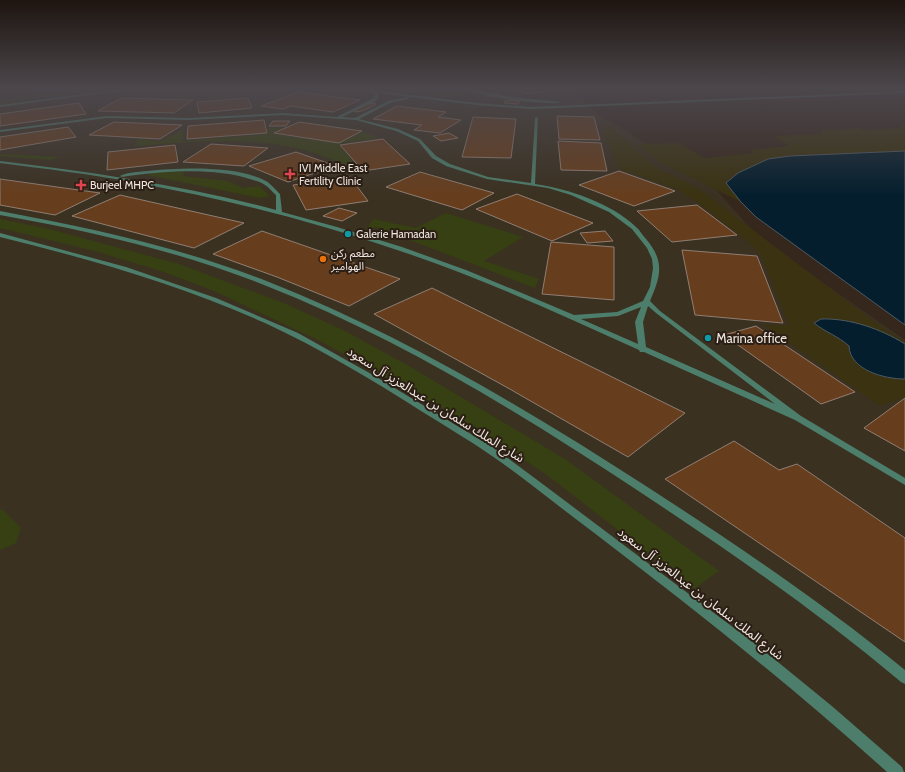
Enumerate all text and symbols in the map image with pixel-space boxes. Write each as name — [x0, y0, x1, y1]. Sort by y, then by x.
place label: IVI Middle East Fertility Clinic — [299, 161, 368, 188]
marker: IVI Middle East Fertility Clinic — [284, 168, 296, 180]
place label: Burjeel MHPC — [90, 178, 154, 192]
marker: Burjeel MHPC — [75, 179, 87, 191]
place label: Galerie Hamadan — [356, 227, 436, 241]
marker: Galerie Hamadan — [343, 229, 353, 239]
place label: مطعم ركن الهوامير — [330, 246, 375, 273]
marker: مطعم ركن الهوامير — [318, 254, 328, 264]
place label: Marina office — [716, 330, 787, 346]
marker: Marina office — [703, 333, 713, 343]
street label: شارع الملك سلمان بن عبدالعزيز آل سعود — [343, 343, 528, 468]
street label: شارع الملك سلمان بن عبدالعزيز آل سعود — [613, 523, 787, 665]

